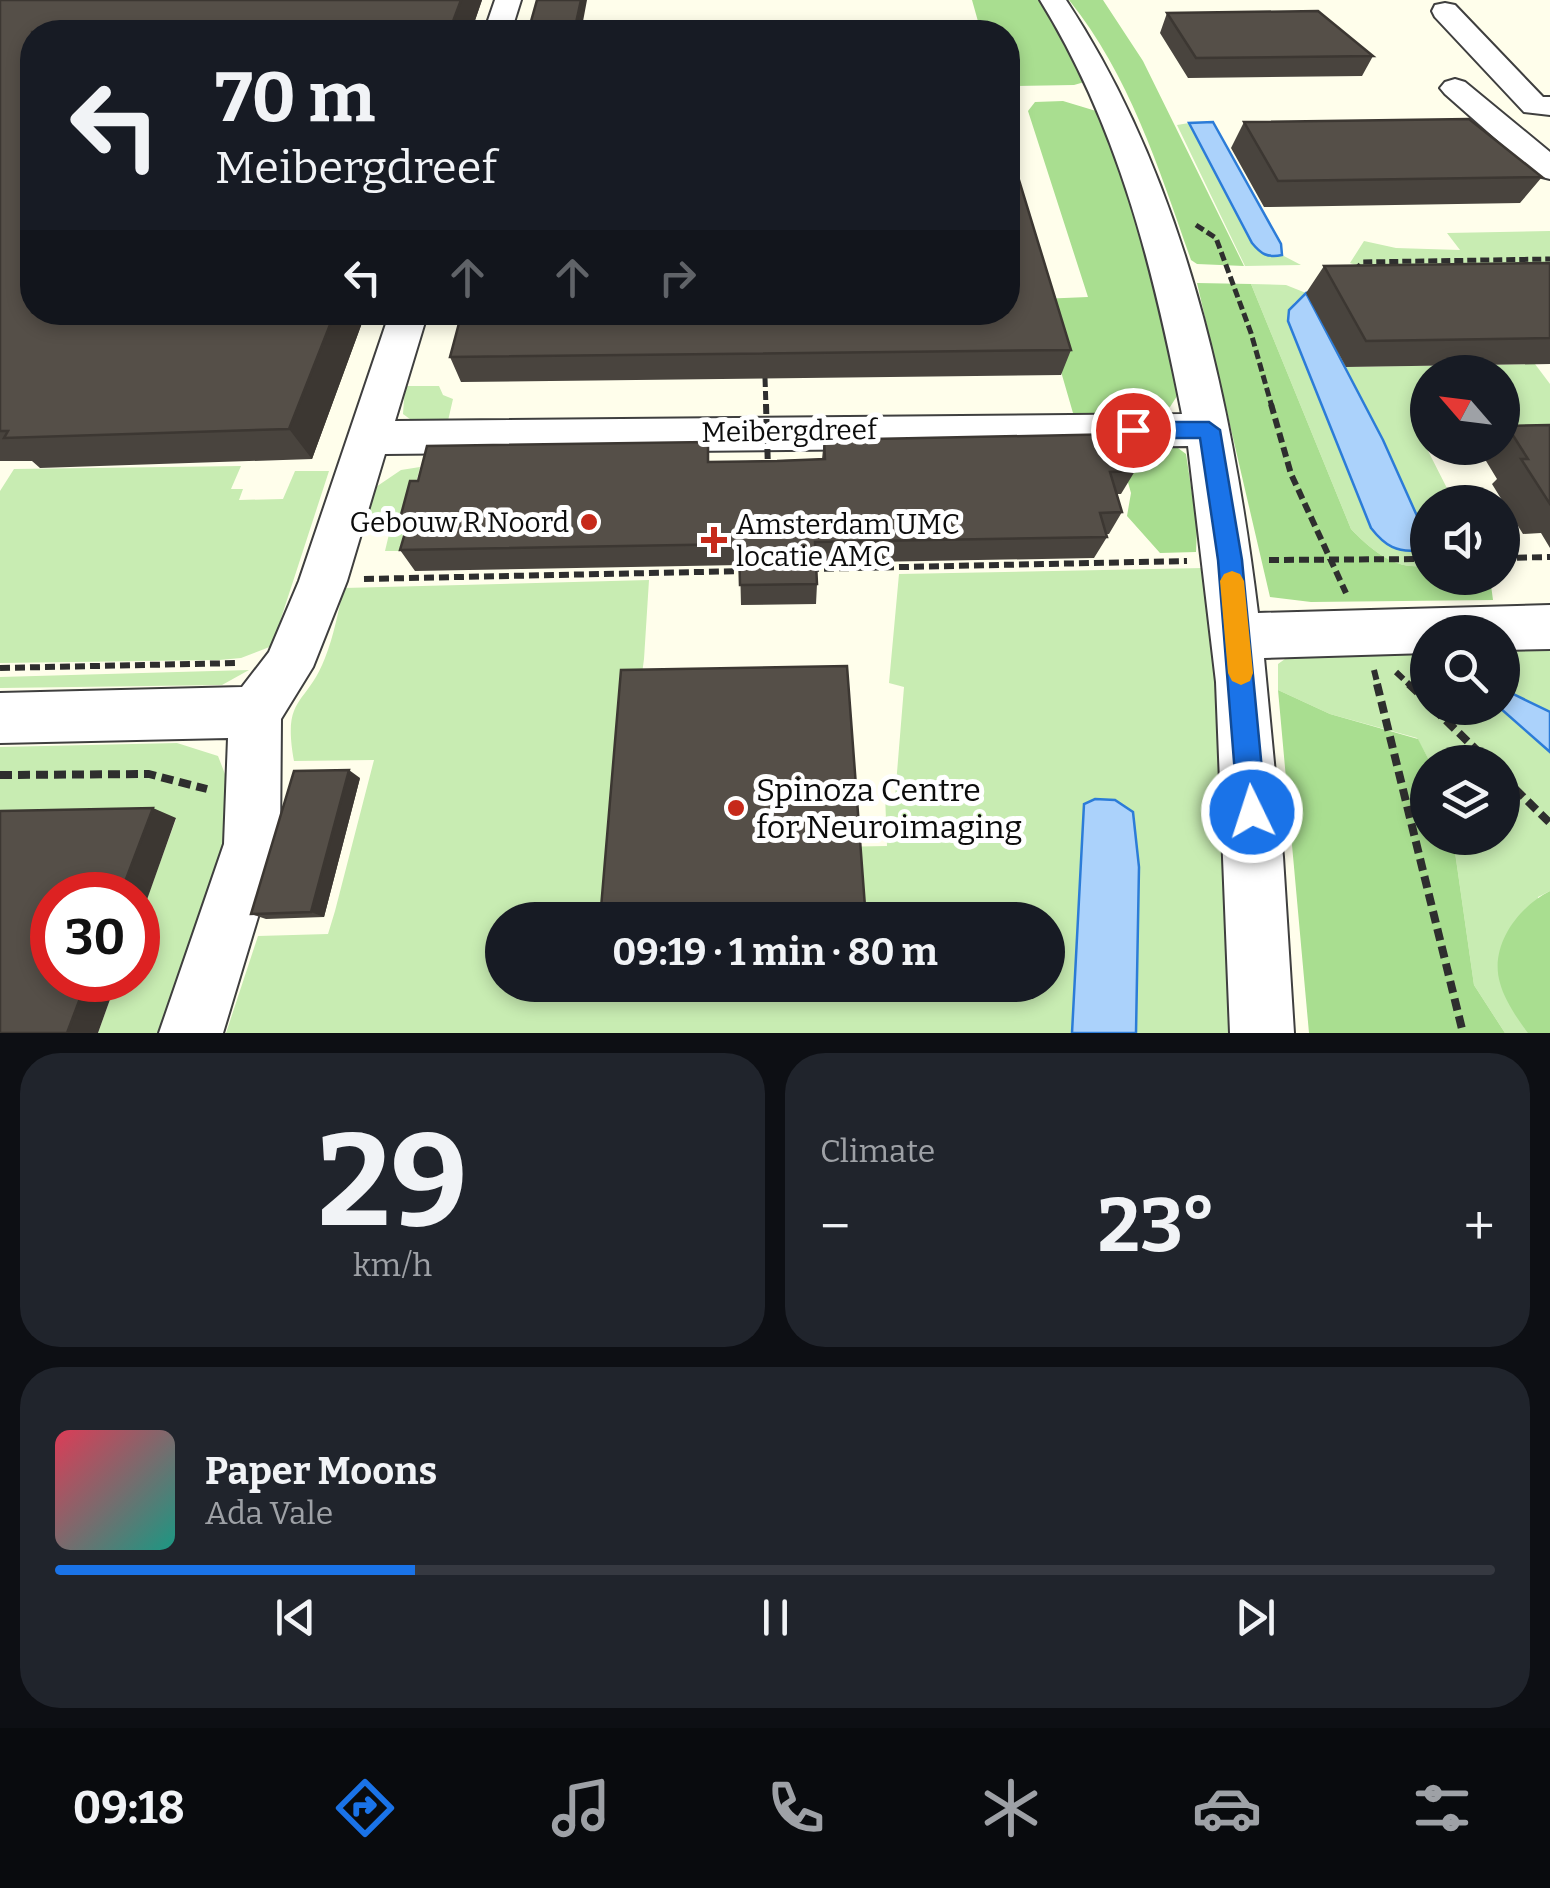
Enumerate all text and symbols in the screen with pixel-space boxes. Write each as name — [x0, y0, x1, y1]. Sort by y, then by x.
text: 70 m — [215, 56, 375, 140]
icon: left — [50, 60, 180, 190]
text: Meibergdreef — [215, 141, 497, 195]
icon: left — [335, 250, 390, 305]
icon: ahead — [440, 250, 495, 305]
icon: ahead — [545, 250, 600, 305]
icon: right — [650, 250, 705, 305]
north arrow — [1410, 355, 1520, 465]
map controls — [1410, 355, 1520, 855]
pin — [1091, 388, 1176, 473]
icon: arrive — [1106, 403, 1161, 458]
street label: Meibergdreef — [701, 413, 879, 449]
button: sound — [1410, 485, 1520, 595]
place label: Gebouw R Noord — [350, 506, 569, 539]
place label: Amsterdam UMC locatie AMC — [736, 508, 960, 573]
marker: Gebouw R Noord — [578, 511, 600, 533]
marker: Amsterdam UMC locatie AMC — [701, 527, 727, 553]
button: search — [1410, 615, 1520, 725]
button: layers — [1410, 745, 1520, 855]
position arrow — [1200, 760, 1304, 864]
place label: Spinoza Centre for Neuroimaging — [756, 771, 1022, 846]
marker: Spinoza Centre for Neuroimaging — [725, 797, 747, 819]
speed limit sign: 30 — [30, 872, 160, 1002]
text: 09:19 · 1 min · 80 m — [612, 929, 938, 975]
text: 29 — [317, 1103, 468, 1259]
text: Climate — [820, 1132, 935, 1170]
text: 23° — [1098, 1181, 1216, 1271]
text: − — [820, 1194, 850, 1260]
text: + — [1464, 1194, 1495, 1260]
text: km/h — [353, 1246, 432, 1284]
text: Paper Moons — [205, 1448, 437, 1494]
text: Ada Vale — [205, 1494, 333, 1532]
icon: previous — [268, 1590, 323, 1645]
icon: pause — [748, 1590, 803, 1645]
icon: next — [1228, 1590, 1283, 1645]
icon: directions — [330, 1773, 400, 1843]
icon: music — [546, 1773, 616, 1843]
icon: phone — [761, 1773, 831, 1843]
icon: climate — [976, 1773, 1046, 1843]
icon: car — [1192, 1773, 1262, 1843]
icon: filters — [1407, 1773, 1477, 1843]
text: 09:18 — [73, 1781, 185, 1835]

